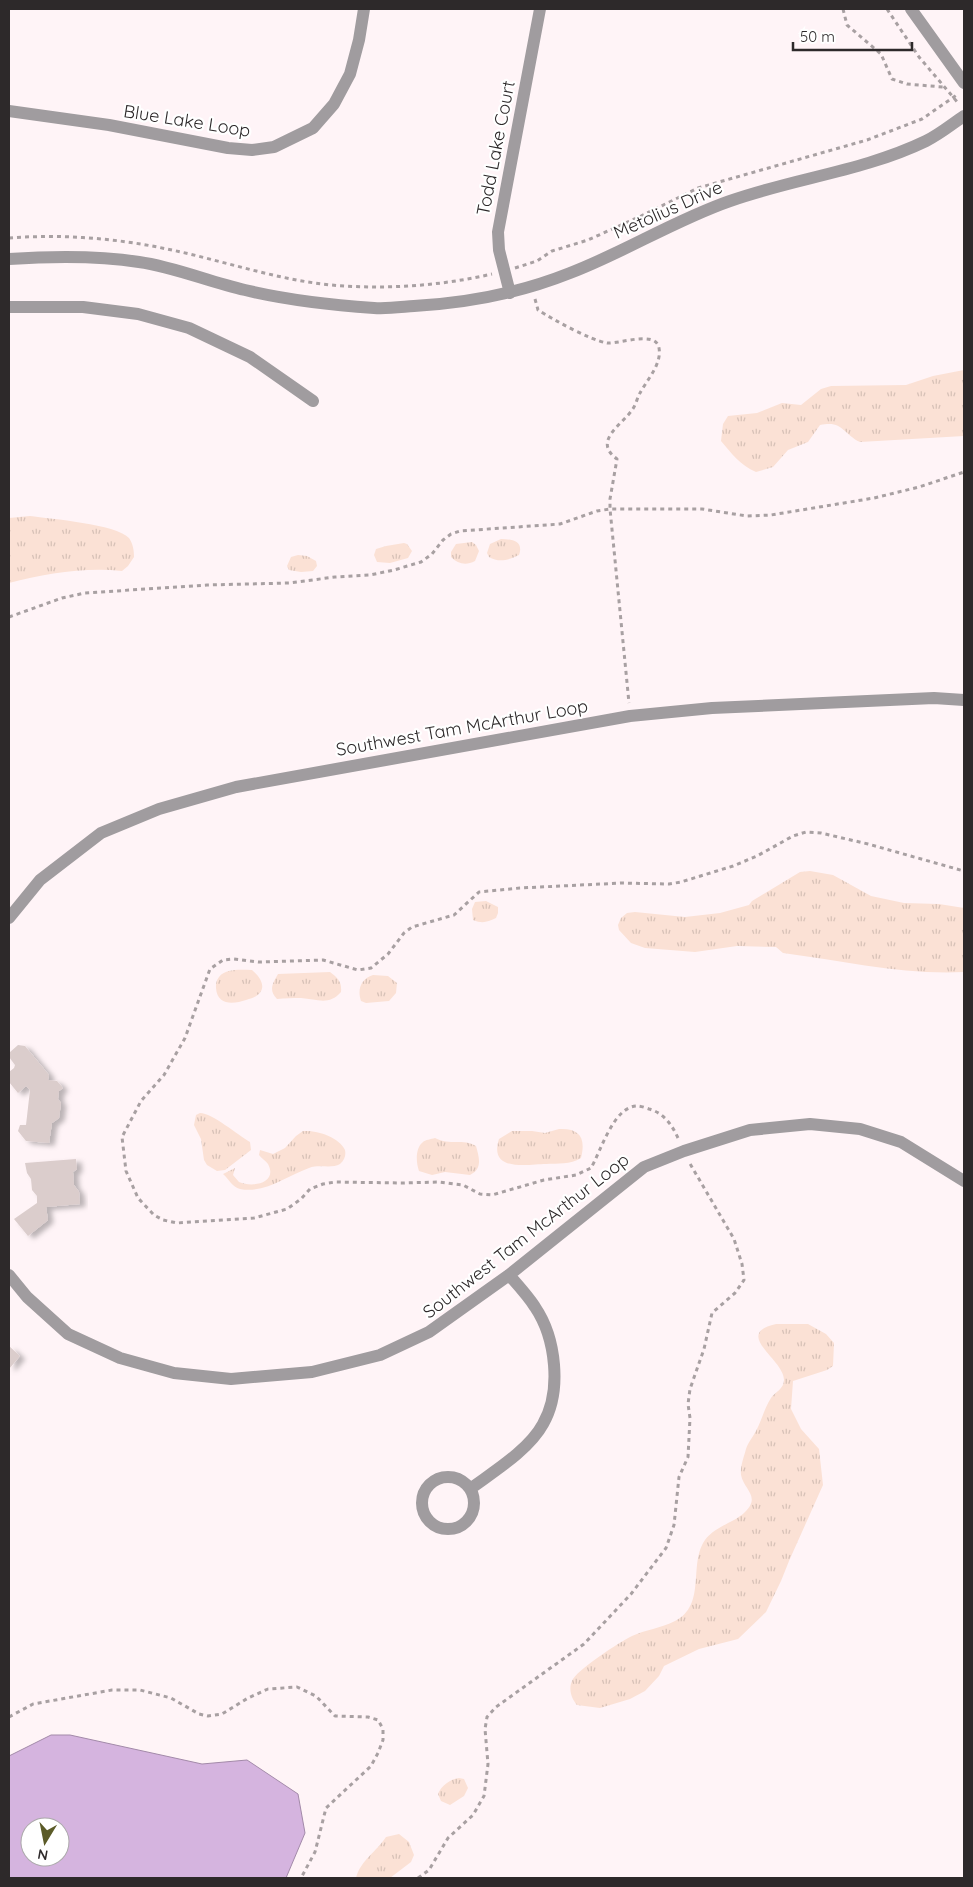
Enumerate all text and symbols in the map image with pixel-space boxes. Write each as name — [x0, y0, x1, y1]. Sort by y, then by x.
scale bar — [793, 20, 912, 52]
text: 50 m — [800, 27, 835, 46]
street label: Todd Lake Court — [471, 78, 520, 217]
street label: Blue Lake Loop — [122, 99, 252, 142]
street label: Metolius Drive — [610, 175, 726, 244]
street label: Southwest Tam McArthur Loop — [334, 694, 590, 761]
street label: Southwest Tam McArthur Loop — [418, 1148, 633, 1323]
north arrow — [20, 1817, 70, 1867]
text: N — [36, 1845, 49, 1865]

